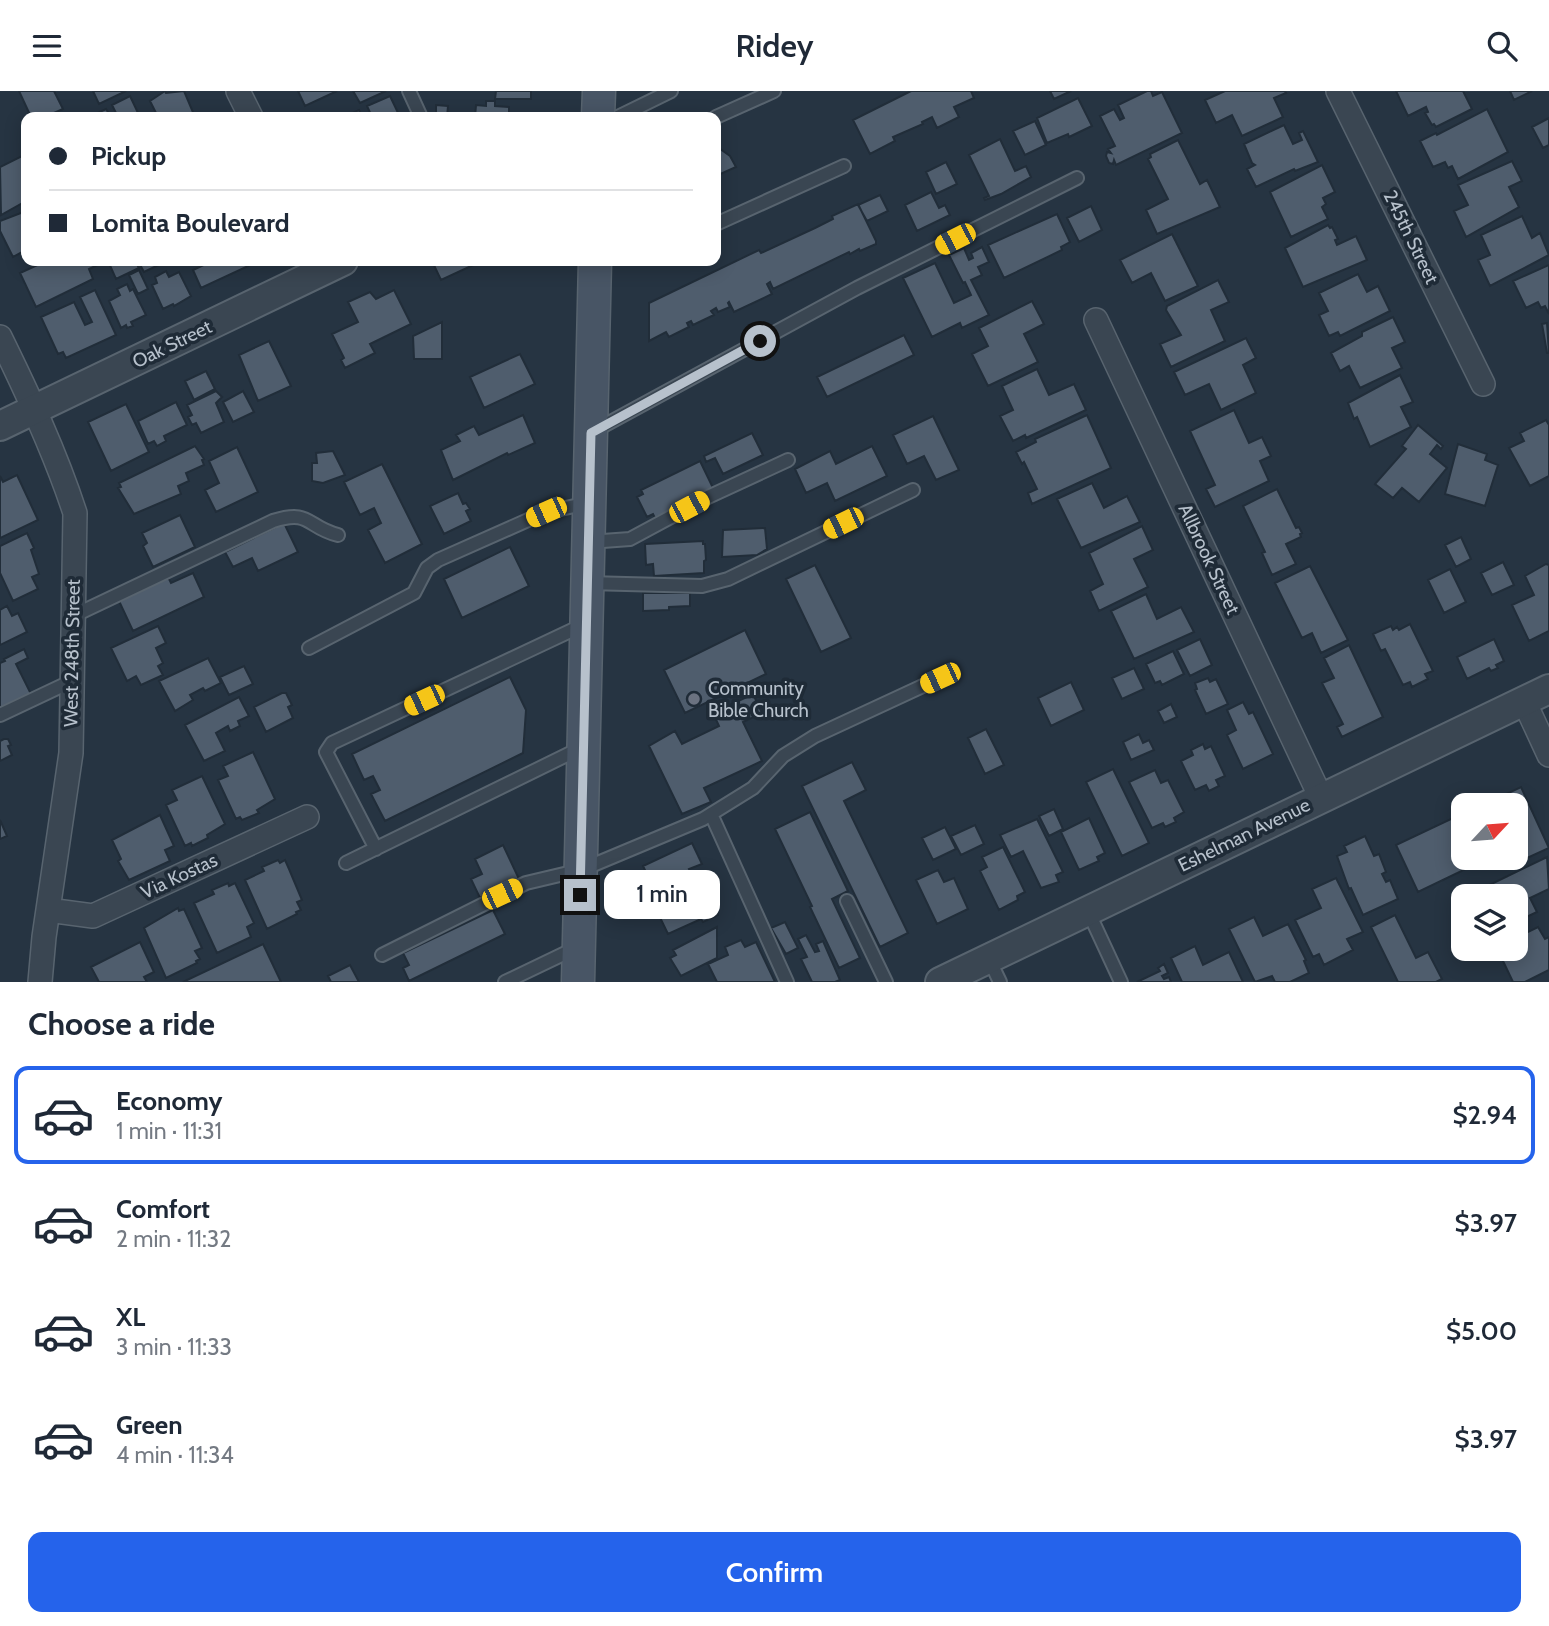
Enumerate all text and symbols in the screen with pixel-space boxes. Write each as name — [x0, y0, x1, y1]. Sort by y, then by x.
text: Ridey — [735, 26, 814, 65]
icon: menu — [28, 27, 66, 65]
icon: search — [1483, 27, 1521, 65]
text: Pickup — [91, 140, 166, 172]
street label: 245th Street — [1379, 187, 1444, 288]
text: Lomita Boulevard — [91, 207, 290, 239]
car — [932, 220, 979, 258]
street label: Oak Street — [129, 315, 216, 373]
route start — [744, 325, 776, 357]
car — [666, 488, 713, 526]
car — [523, 494, 570, 530]
street label: Allbrook Street — [1173, 500, 1245, 618]
car — [820, 504, 867, 542]
street label: West 248th Street — [59, 578, 85, 727]
car — [917, 660, 964, 696]
place label: Community Bible Church — [708, 677, 809, 722]
car — [401, 682, 448, 718]
marker: Community Bible Church — [686, 691, 702, 707]
street label: Eshelman Avenue — [1174, 793, 1314, 877]
north arrow — [1451, 793, 1528, 870]
map controls — [1451, 793, 1528, 961]
street label: Via Kostas — [137, 848, 221, 904]
callout: 1 min — [604, 871, 720, 919]
car — [479, 876, 526, 912]
route end — [564, 879, 596, 911]
text: 1 min — [636, 880, 688, 908]
button: layers — [1451, 884, 1528, 961]
text: Choose a ride — [28, 1004, 215, 1043]
icon: car — [32, 1084, 95, 1147]
text: Economy — [116, 1085, 222, 1117]
text: $2.94 — [1452, 1099, 1517, 1131]
text: 1 min · 11:31 — [116, 1117, 222, 1145]
icon: car — [32, 1192, 95, 1255]
text: Comfort — [116, 1193, 210, 1225]
text: $3.97 — [1455, 1207, 1517, 1239]
text: 2 min · 11:32 — [116, 1225, 231, 1253]
icon: car — [32, 1300, 95, 1363]
text: XL — [116, 1301, 145, 1333]
text: $5.00 — [1446, 1315, 1517, 1347]
text: 3 min · 11:33 — [116, 1333, 232, 1361]
icon: car — [32, 1408, 95, 1471]
text: Green — [116, 1409, 183, 1441]
text: $3.97 — [1455, 1423, 1517, 1455]
text: 4 min · 11:34 — [116, 1441, 234, 1469]
button: Confirm — [28, 1532, 1521, 1612]

